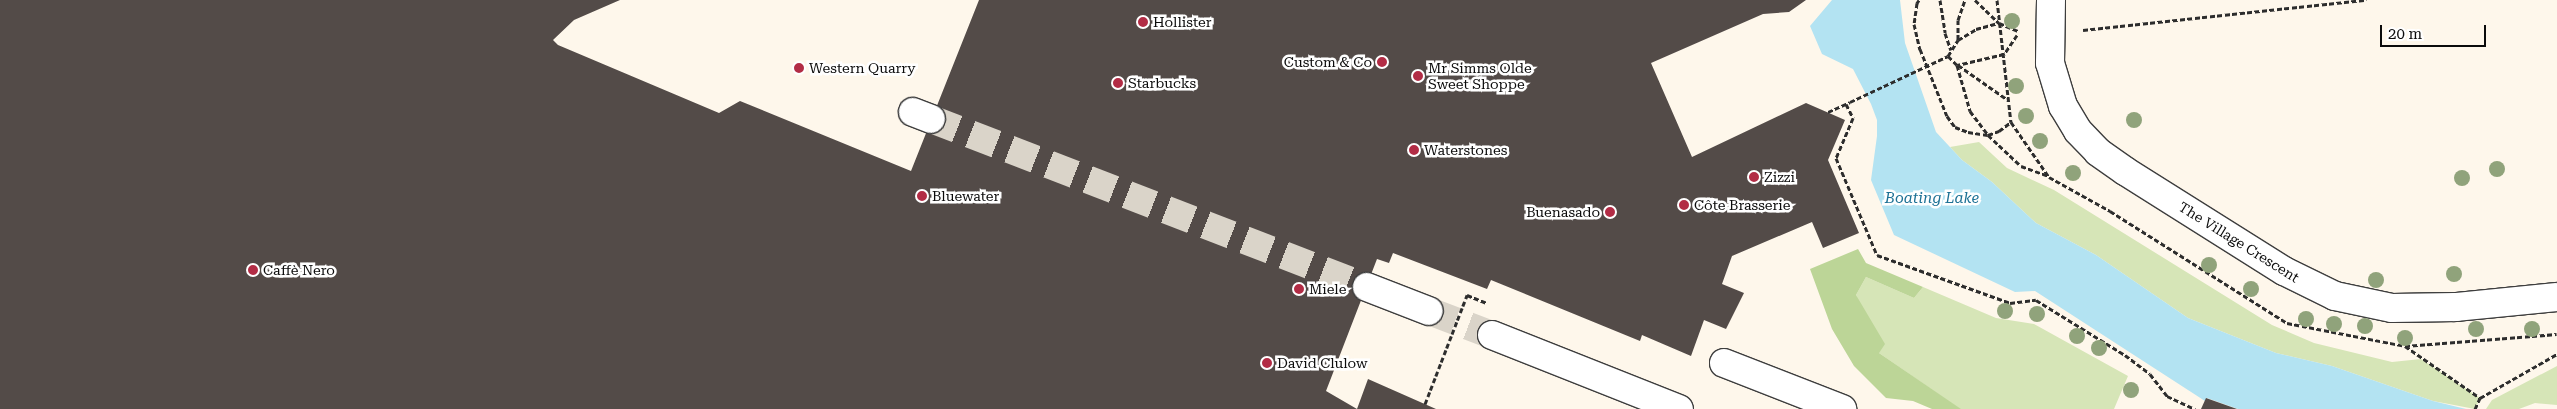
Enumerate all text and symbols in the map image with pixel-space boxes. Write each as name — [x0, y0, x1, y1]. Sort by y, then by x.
place label: Hollister — [1153, 14, 1211, 30]
scale bar — [2382, 15, 2488, 47]
marker: Hollister — [1137, 16, 1149, 28]
text: 20 m — [2388, 25, 2422, 43]
place label: Custom & Co — [1284, 54, 1372, 70]
marker: Custom & Co — [1376, 56, 1388, 68]
place label: Western Quarry — [809, 60, 916, 76]
place label: Mr Simms Olde Sweet Shoppe — [1428, 60, 1532, 92]
marker: Western Quarry — [793, 62, 805, 74]
marker: Mr Simms Olde Sweet Shoppe — [1412, 70, 1424, 82]
place label: Starbucks — [1128, 75, 1196, 91]
marker: Starbucks — [1112, 77, 1124, 89]
place label: Waterstones — [1424, 142, 1507, 158]
marker: Waterstones — [1408, 144, 1420, 156]
place label: Zizzi — [1764, 169, 1795, 185]
marker: Zizzi — [1748, 171, 1760, 183]
place label: Bluewater — [932, 188, 999, 204]
marker: Bluewater — [916, 190, 928, 202]
water label: Boating Lake — [1885, 190, 1979, 208]
place label: Côte Brasserie — [1694, 197, 1790, 213]
street label: The Village Crescent — [2176, 198, 2302, 286]
marker: Côte Brasserie — [1678, 199, 1690, 211]
place label: Buenasado — [1526, 204, 1600, 220]
marker: Buenasado — [1604, 206, 1616, 218]
place label: Caffè Nero — [263, 262, 335, 278]
marker: Caffè Nero — [247, 264, 259, 276]
place label: Miele — [1309, 281, 1346, 297]
marker: Miele — [1293, 283, 1305, 295]
place label: David Clulow — [1277, 355, 1367, 371]
marker: David Clulow — [1261, 357, 1273, 369]

